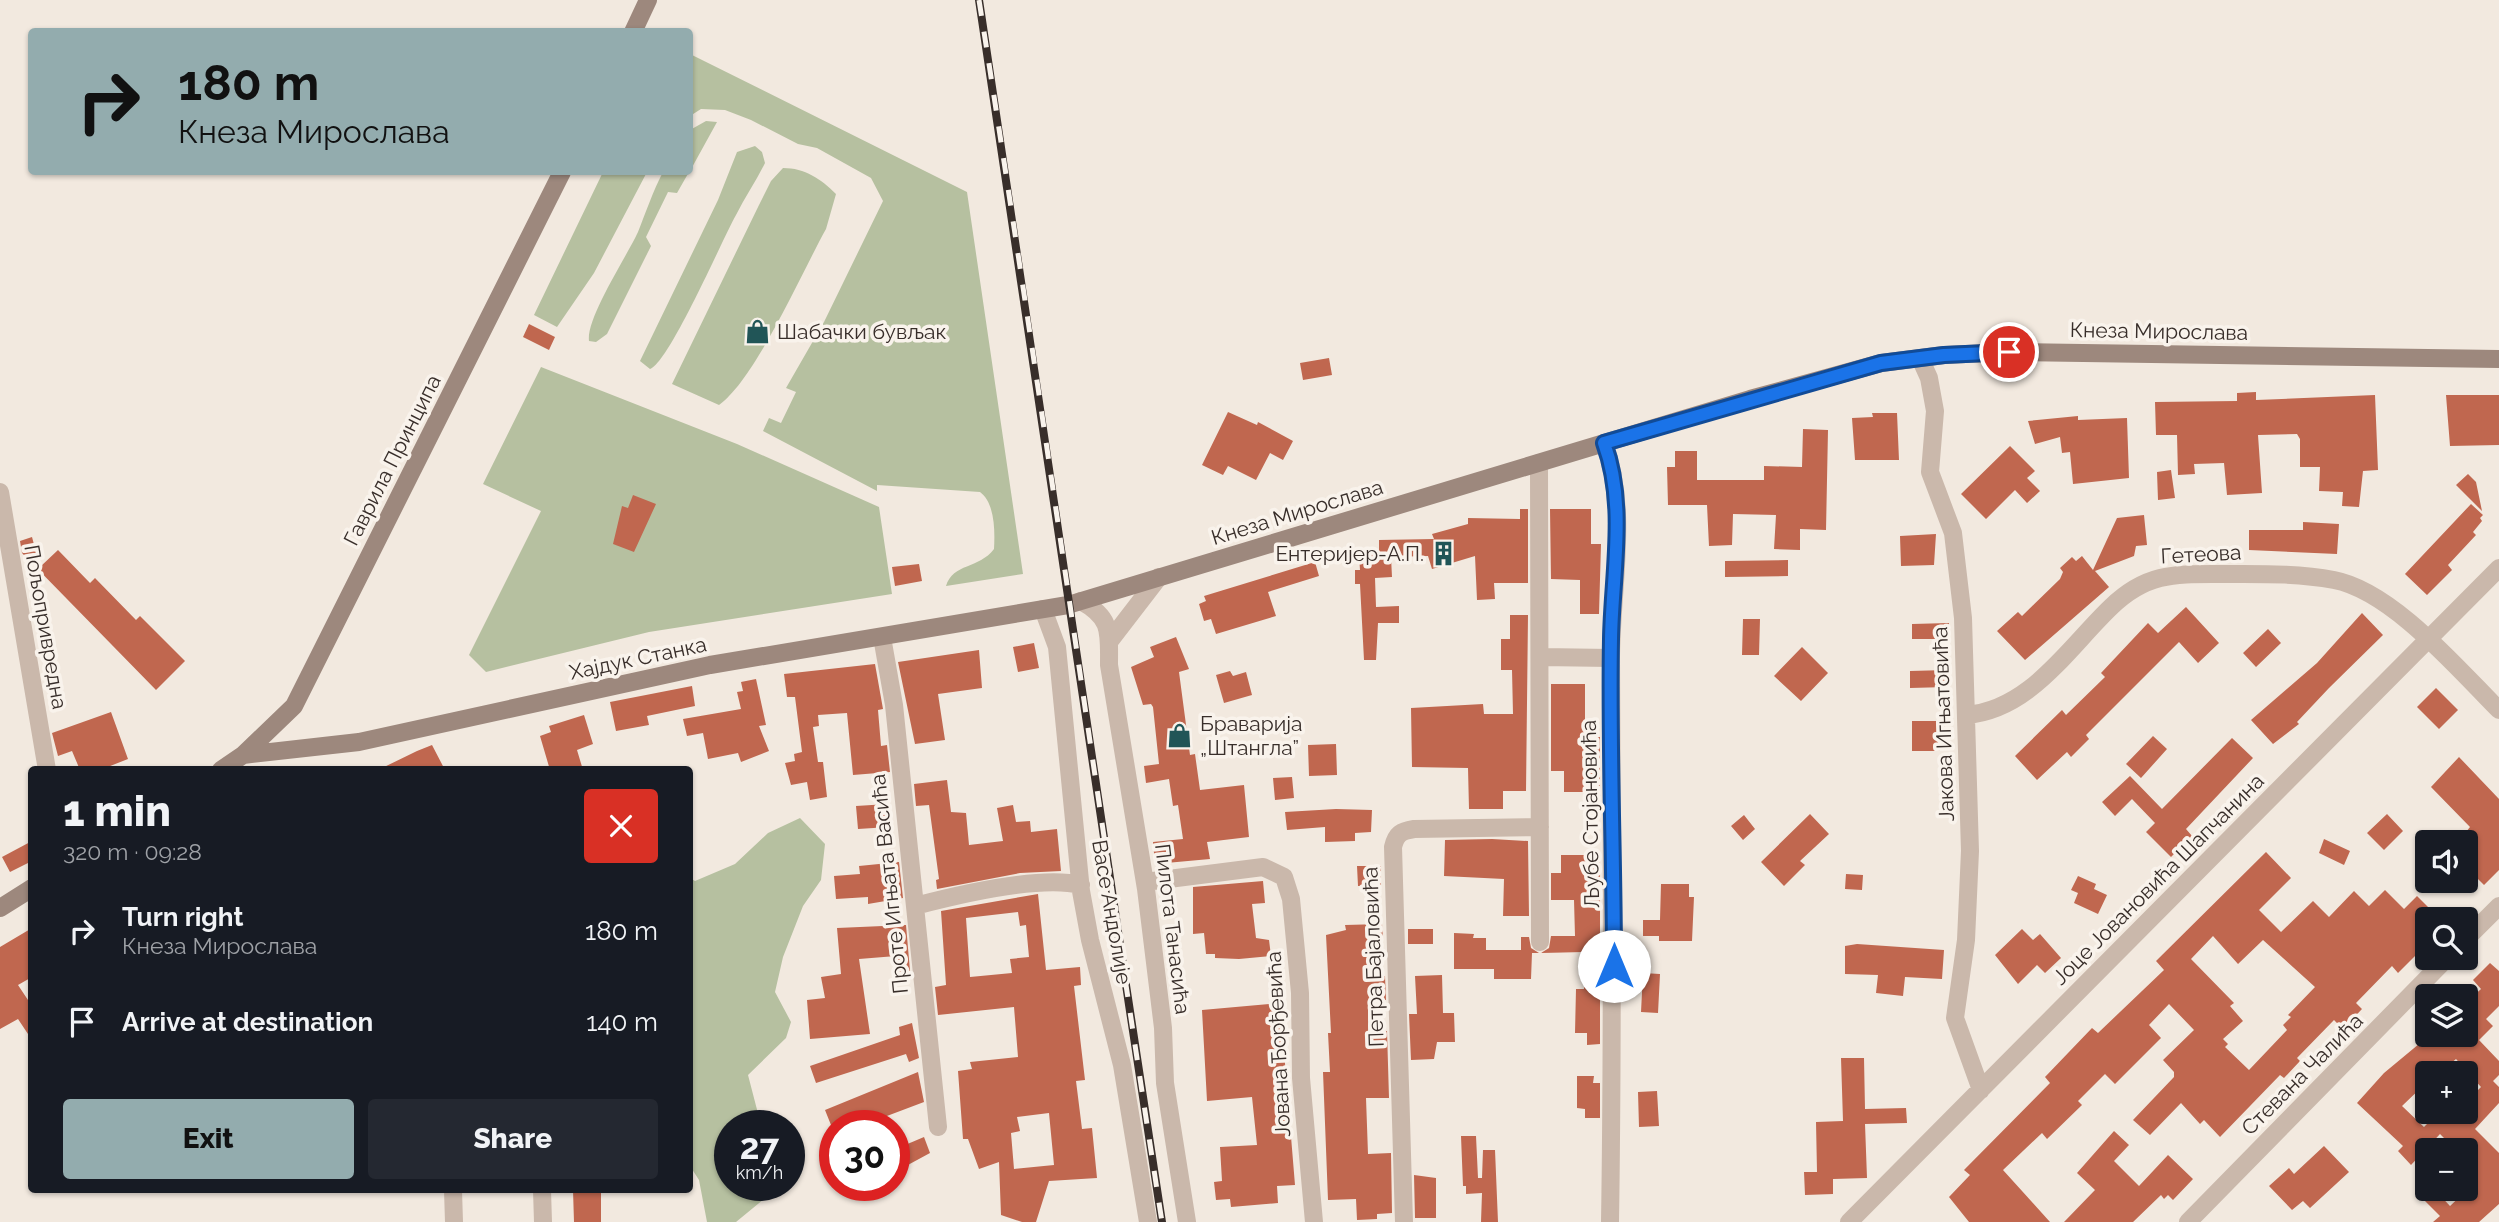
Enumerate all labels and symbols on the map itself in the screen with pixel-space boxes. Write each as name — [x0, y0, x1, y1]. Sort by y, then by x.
shop icon: Шабачки бувљак — [743, 317, 771, 345]
street label: Кнеза Мирослава — [2070, 317, 2248, 345]
place label: Шабачки бувљак — [777, 319, 946, 344]
pin — [1979, 322, 2039, 382]
street label: Гаврила Принципа — [338, 370, 446, 550]
street label: Кнеза Мирослава — [1208, 474, 1386, 550]
building icon: Ентеријер-А.П. — [1430, 539, 1458, 567]
street label: Гетеова — [2160, 539, 2242, 569]
place label: Ентеријер-А.П. — [1275, 541, 1424, 566]
street label: Пољопривредна — [19, 543, 73, 711]
street label: Јакова Игњатовића — [1927, 626, 1959, 822]
street label: Хајдук Станка — [567, 631, 709, 685]
place label: Браварија „Штангла” — [1200, 711, 1302, 760]
street label: Љубе Стојановића — [1576, 720, 1604, 908]
shop icon: Браварија „Штангла” — [1166, 721, 1194, 749]
street label: Јоце Јовановића Шапчанина — [2047, 768, 2269, 990]
street label: Проте Игњата Васића — [865, 773, 913, 995]
street label: Васе Андолије — [1087, 838, 1137, 986]
street label: Пилота Танасића — [1150, 842, 1196, 1016]
street label: Петра Бајаловића — [1357, 866, 1389, 1048]
position arrow — [1577, 929, 1651, 1003]
street label: Јована Ђорђевића — [1261, 950, 1295, 1138]
street label: Стевана Чалића — [2236, 1008, 2368, 1140]
speed limit sign: 30 — [819, 1110, 910, 1201]

